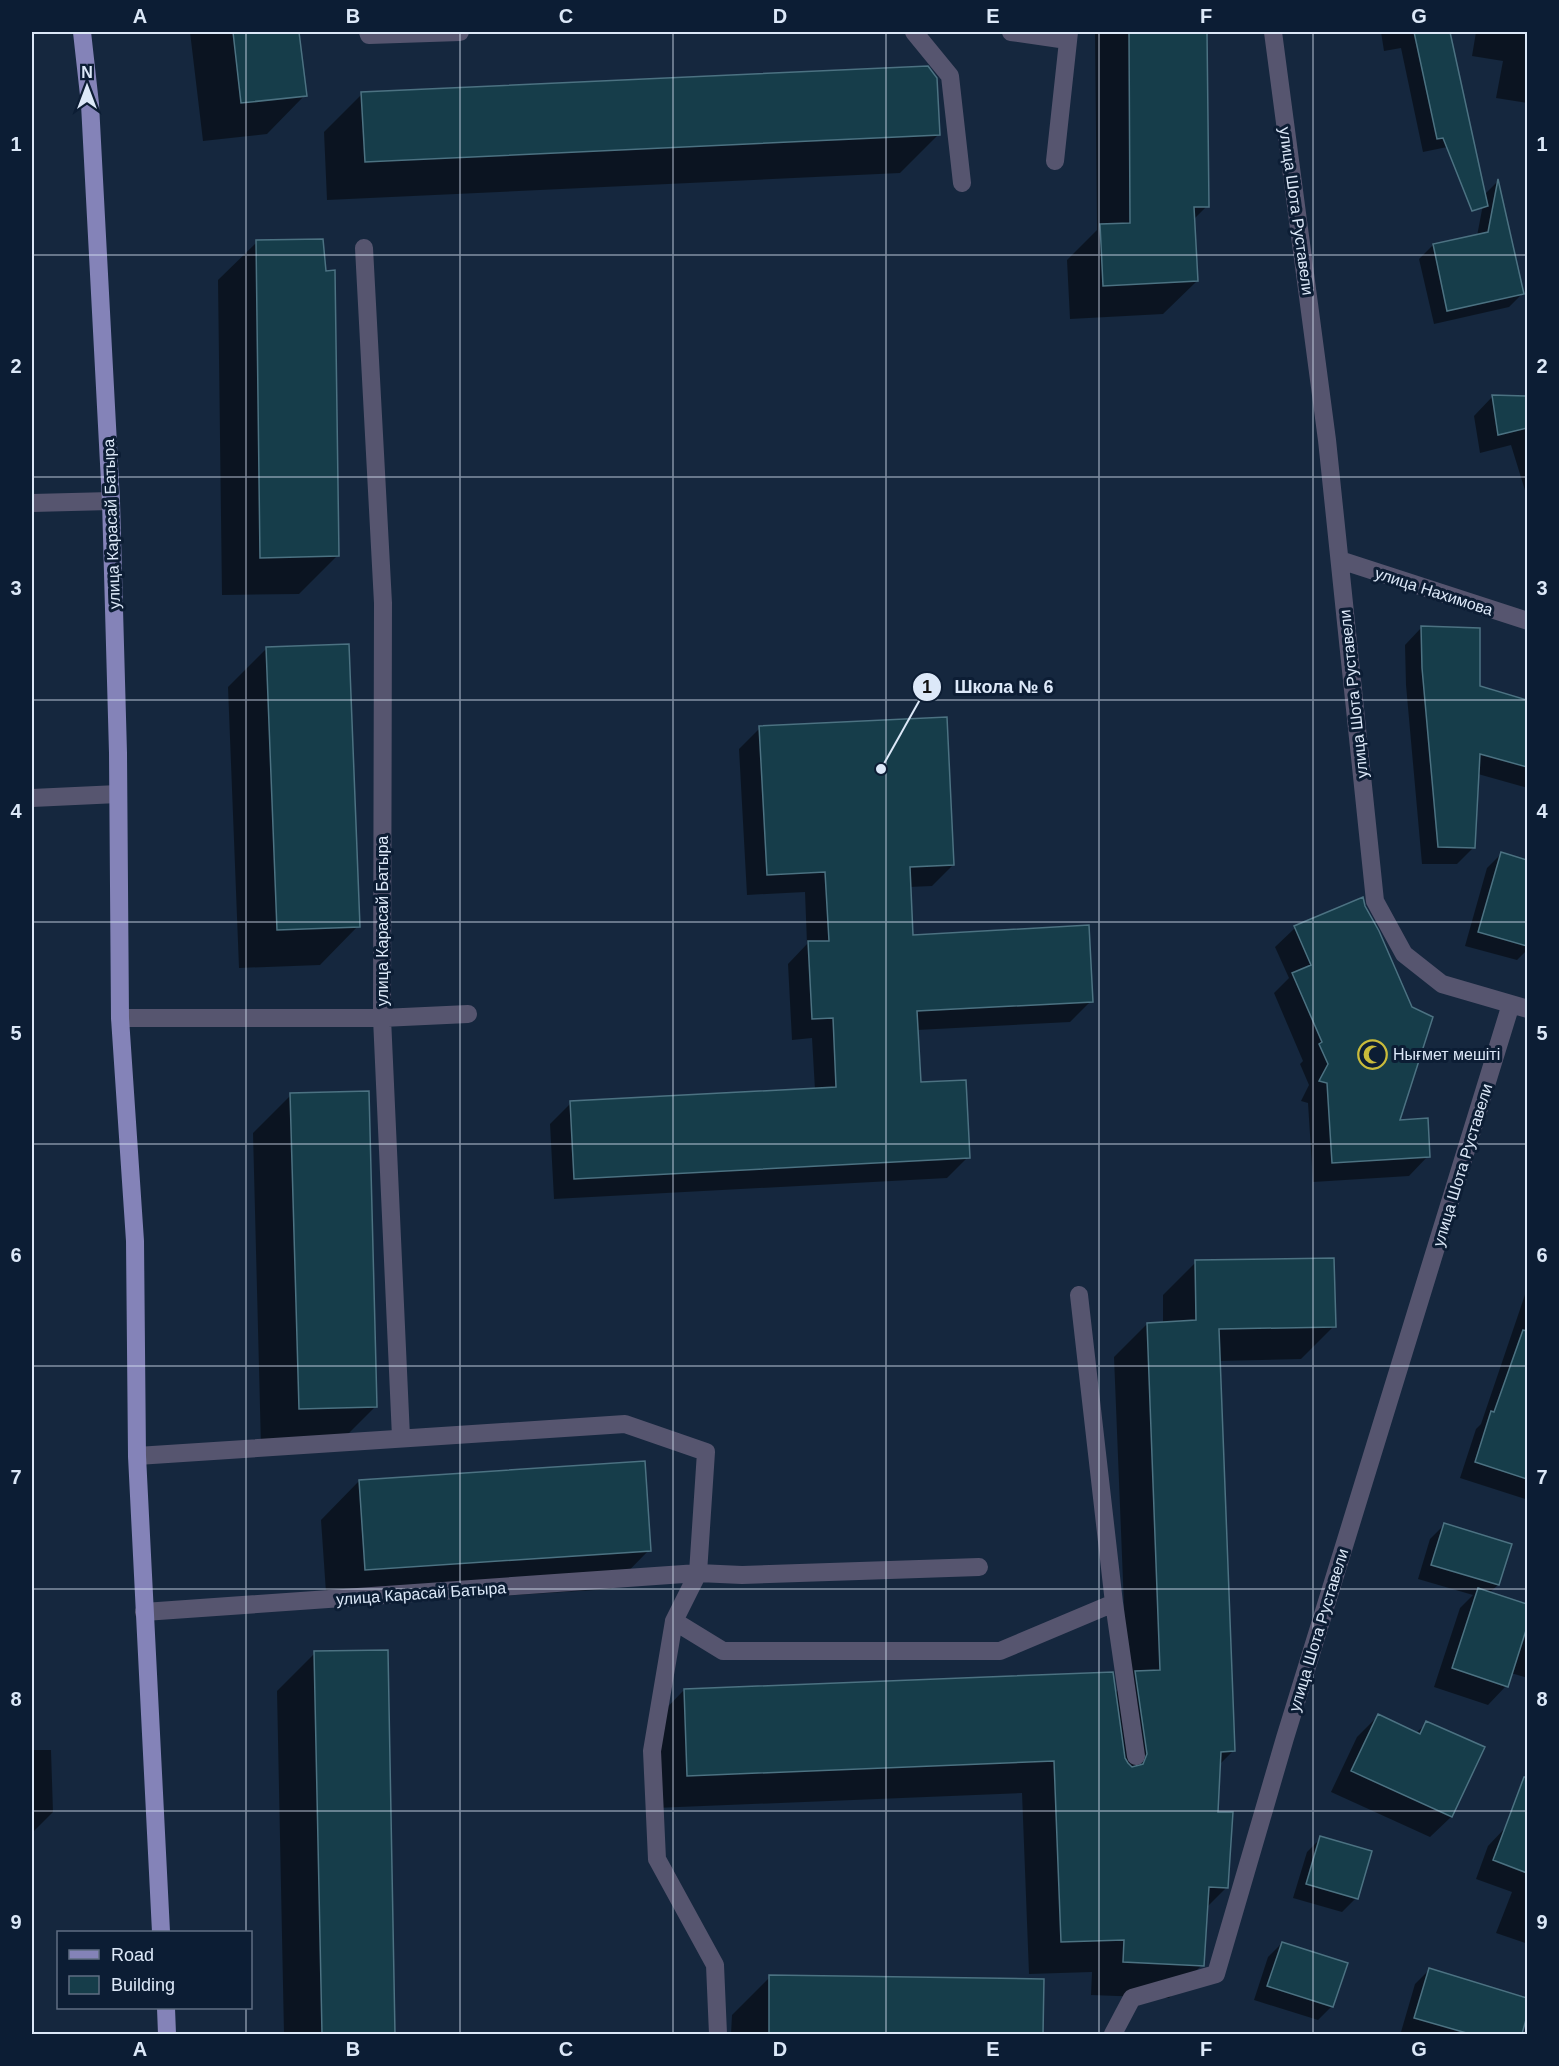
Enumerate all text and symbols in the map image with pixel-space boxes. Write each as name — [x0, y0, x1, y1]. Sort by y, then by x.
text: A — [133, 5, 147, 27]
text: B — [346, 5, 360, 27]
text: C — [559, 5, 573, 27]
text: D — [773, 5, 787, 27]
text: E — [986, 5, 1000, 27]
text: F — [1200, 5, 1212, 27]
text: G — [1411, 5, 1427, 27]
north arrow — [57, 57, 117, 117]
text: N — [81, 64, 93, 81]
street label: улица Шота Руставели — [1276, 126, 1317, 296]
text: 1 — [10, 133, 22, 155]
text: 1 — [1536, 133, 1548, 155]
text: 2 — [10, 355, 22, 377]
text: 2 — [1536, 355, 1548, 377]
street label: улица Карасай Батыра — [100, 438, 123, 609]
street label: улица Нахимова — [1373, 564, 1495, 619]
text: 3 — [10, 577, 22, 599]
text: 3 — [1536, 577, 1548, 599]
street label: улица Шота Руставели — [1336, 609, 1371, 779]
callout: Школа № 6 — [912, 669, 1065, 705]
text: 1 — [922, 677, 932, 697]
text: Школа № 6 — [955, 677, 1053, 697]
text: 4 — [10, 800, 22, 822]
text: 4 — [1536, 800, 1548, 822]
street label: улица Карасай Батыра — [374, 836, 391, 1006]
text: 5 — [10, 1022, 22, 1044]
text: 5 — [1536, 1022, 1548, 1044]
mosque icon: Нығмет мешіті — [1356, 1038, 1388, 1070]
place label: Нығмет мешіті — [1393, 1046, 1500, 1063]
street label: улица Шота Руставели — [1430, 1082, 1495, 1249]
text: 6 — [10, 1244, 22, 1266]
text: 6 — [1536, 1244, 1548, 1266]
text: 7 — [10, 1466, 22, 1488]
text: 7 — [1536, 1466, 1548, 1488]
street label: улица Шота Руставели — [1286, 1547, 1351, 1714]
street label: улица Карасай Батыра — [335, 1579, 507, 1608]
text: 8 — [10, 1688, 22, 1710]
text: 8 — [1536, 1688, 1548, 1710]
text: 9 — [10, 1911, 22, 1933]
text: 9 — [1536, 1911, 1548, 1933]
legend — [57, 1931, 252, 2009]
text: Road — [111, 1945, 154, 1965]
text: Building — [111, 1975, 175, 1995]
text: A — [133, 2038, 147, 2060]
text: B — [346, 2038, 360, 2060]
text: C — [559, 2038, 573, 2060]
text: D — [773, 2038, 787, 2060]
text: E — [986, 2038, 1000, 2060]
text: F — [1200, 2038, 1212, 2060]
text: G — [1411, 2038, 1427, 2060]

